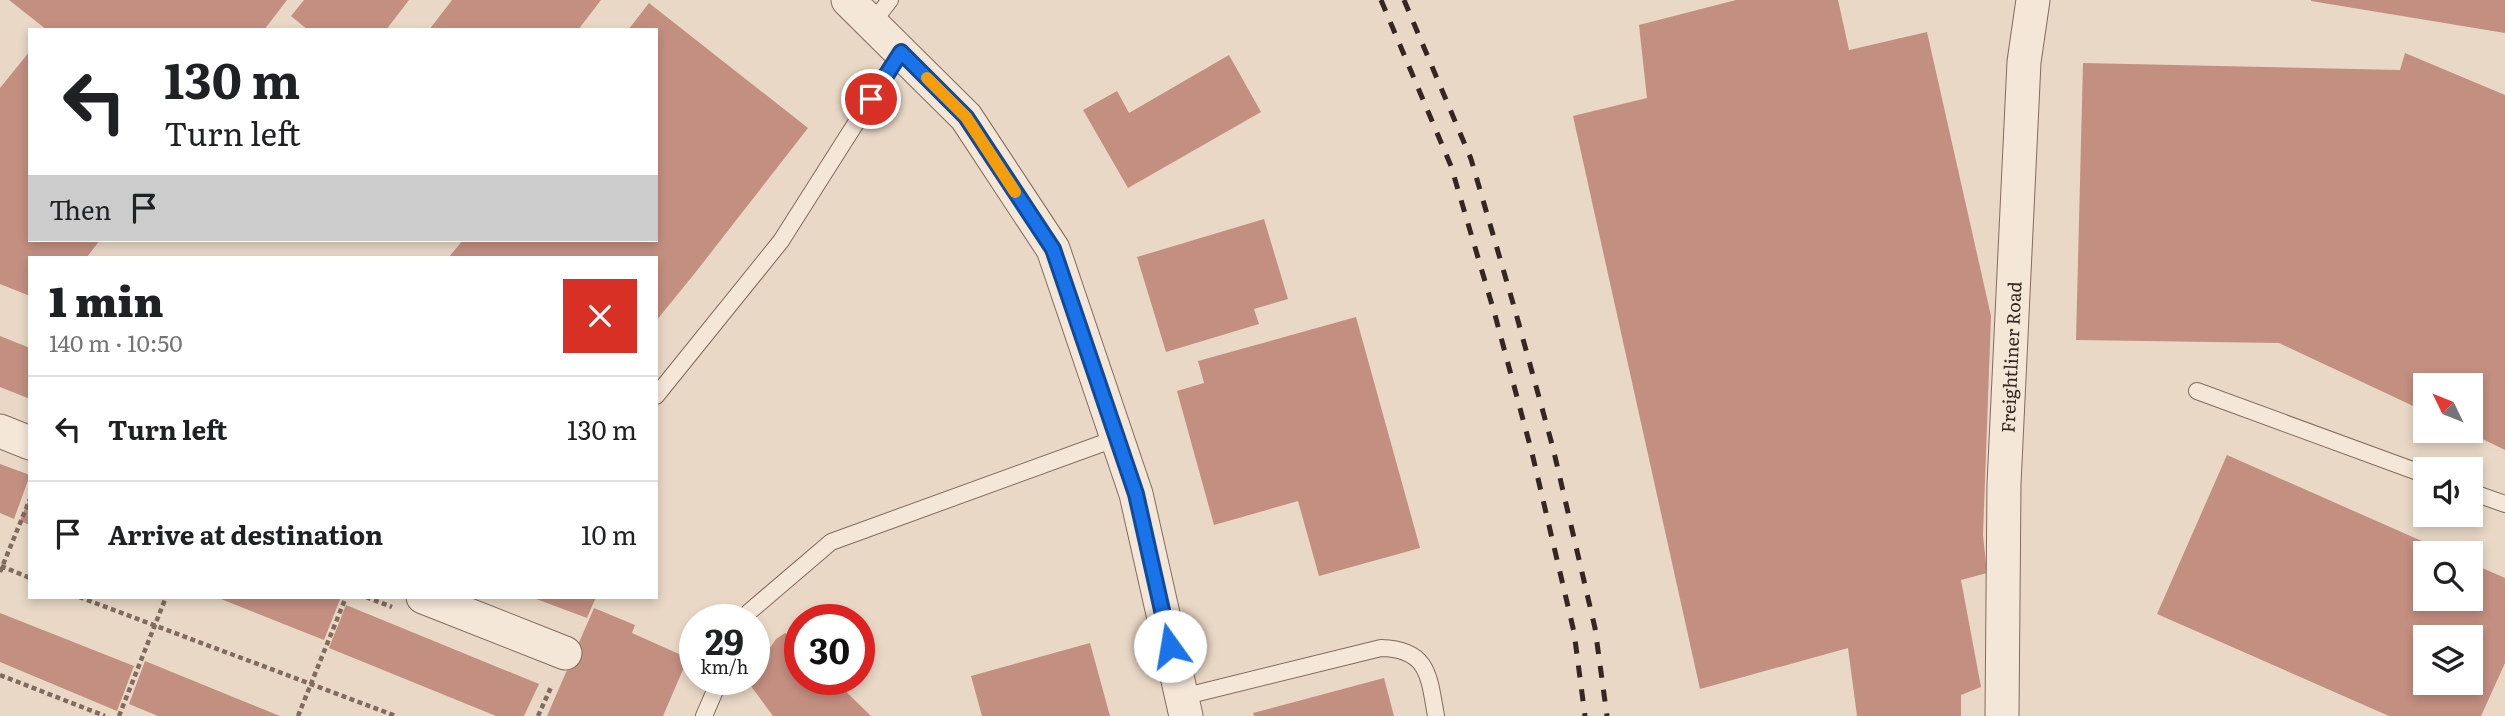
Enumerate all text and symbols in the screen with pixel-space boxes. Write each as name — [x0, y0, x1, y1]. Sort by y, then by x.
text: 130 m — [164, 41, 300, 114]
icon: left — [49, 56, 140, 147]
pin — [841, 69, 901, 129]
icon: arrive — [852, 80, 890, 118]
text: Turn left — [164, 108, 301, 156]
text: Then — [49, 189, 111, 228]
icon: arrive — [125, 189, 163, 227]
text: 1 min — [49, 268, 164, 330]
button: close — [563, 279, 637, 353]
street label: Freightliner Road — [1993, 281, 2027, 434]
text: 140 m · 10:50 — [49, 325, 182, 359]
north arrow — [2413, 373, 2483, 443]
map controls — [2413, 373, 2483, 695]
text: Turn left — [108, 409, 227, 448]
text: 130 m — [567, 409, 637, 448]
icon: left — [49, 410, 87, 448]
button: sound — [2413, 457, 2483, 527]
text: Arrive at destination — [108, 514, 383, 553]
text: 10 m — [581, 514, 637, 553]
icon: arrive — [49, 515, 87, 553]
button: search — [2413, 541, 2483, 611]
speed limit sign: 30 — [784, 604, 875, 695]
position arrow — [1133, 609, 1207, 683]
text: 29 — [705, 614, 744, 666]
button: layers — [2413, 625, 2483, 695]
text: km/h — [701, 653, 748, 680]

